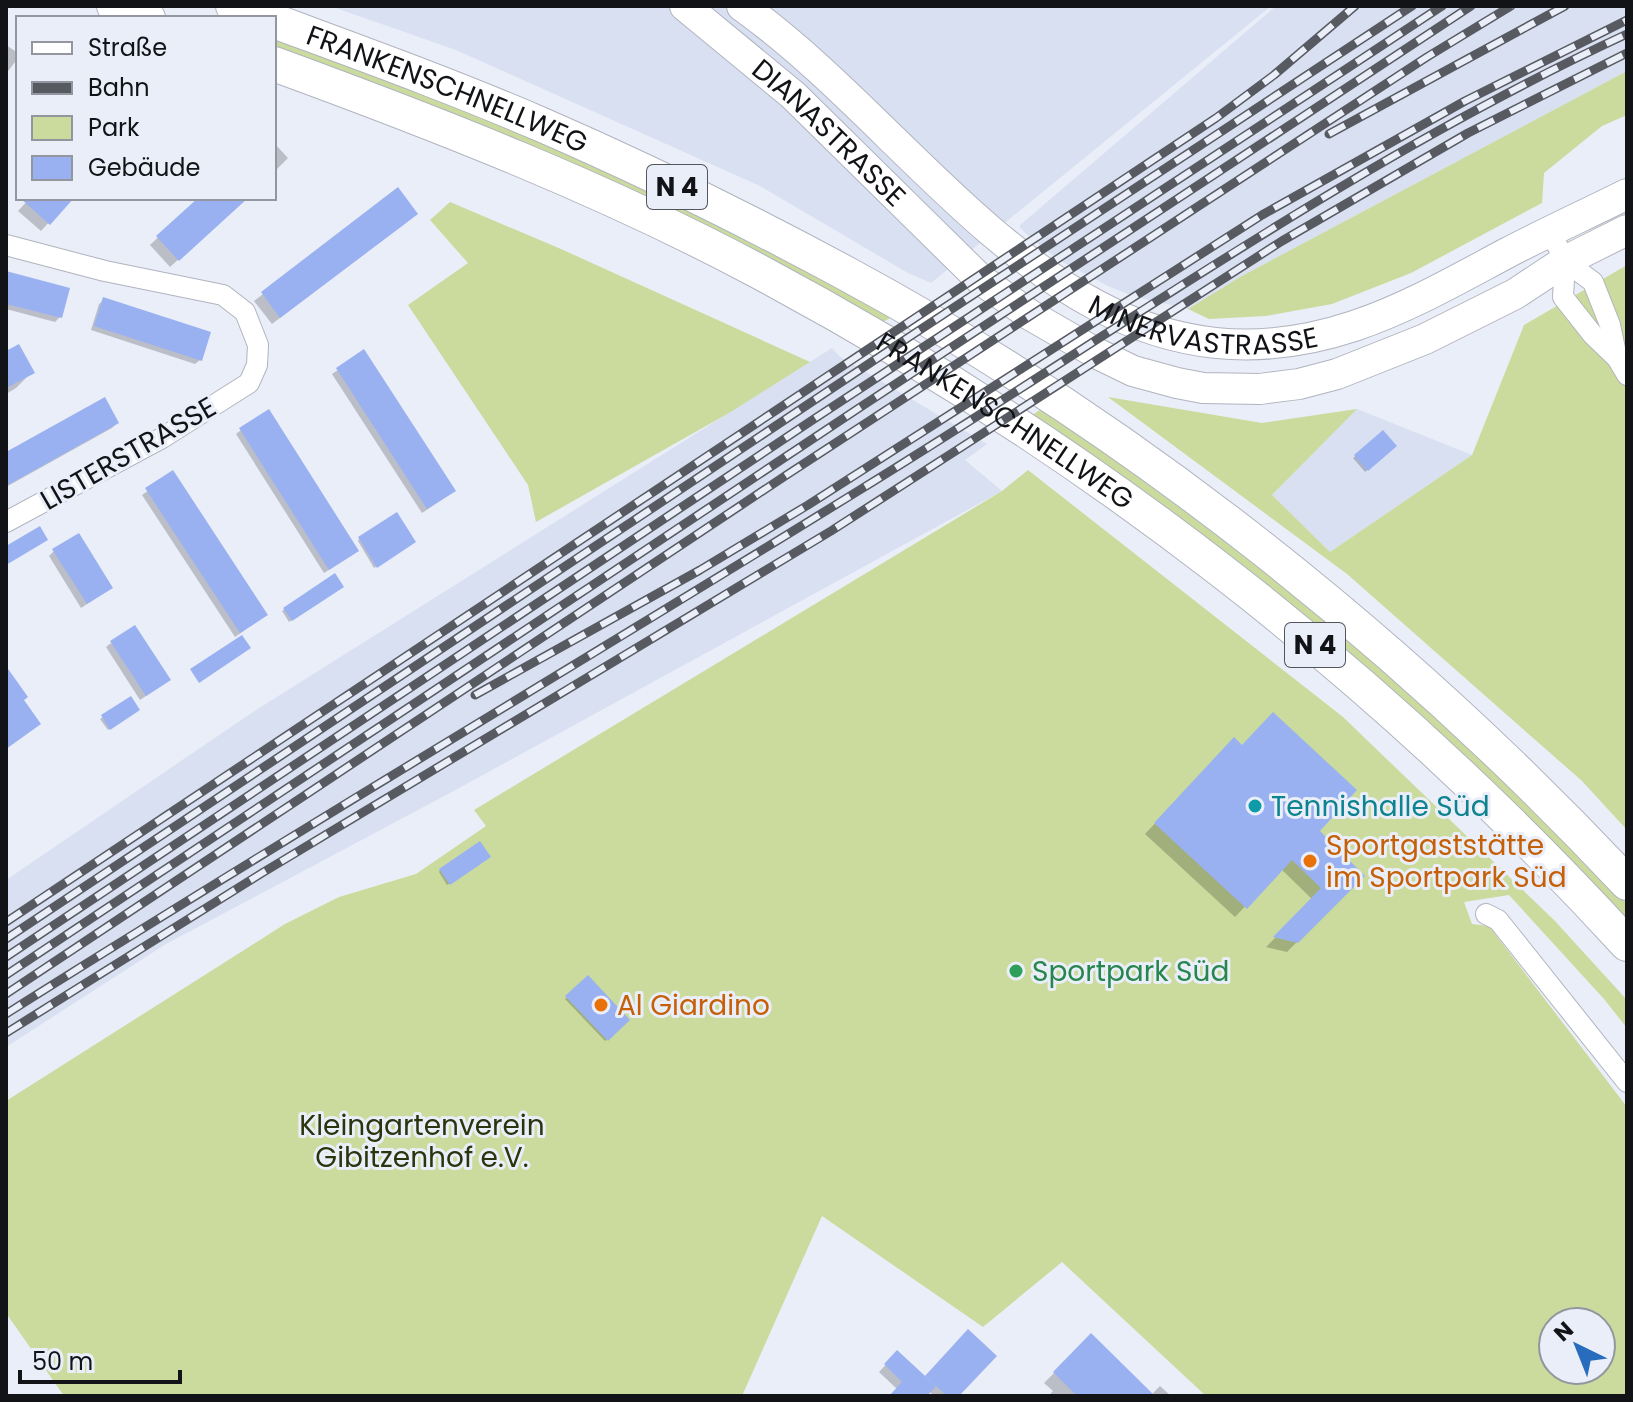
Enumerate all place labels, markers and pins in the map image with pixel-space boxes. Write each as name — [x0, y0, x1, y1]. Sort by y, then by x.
place label: Tennishalle Süd — [1271, 787, 1490, 826]
marker: Tennishalle Süd — [1246, 797, 1264, 815]
place label: Sportgaststätte im Sportpark Süd — [1326, 826, 1567, 897]
marker: Sportgaststätte im Sportpark Süd — [1301, 852, 1319, 870]
place label: Sportpark Süd — [1032, 952, 1229, 991]
marker: Sportpark Süd — [1007, 962, 1025, 980]
place label: Al Giardino — [617, 986, 770, 1025]
marker: Al Giardino — [592, 996, 610, 1014]

